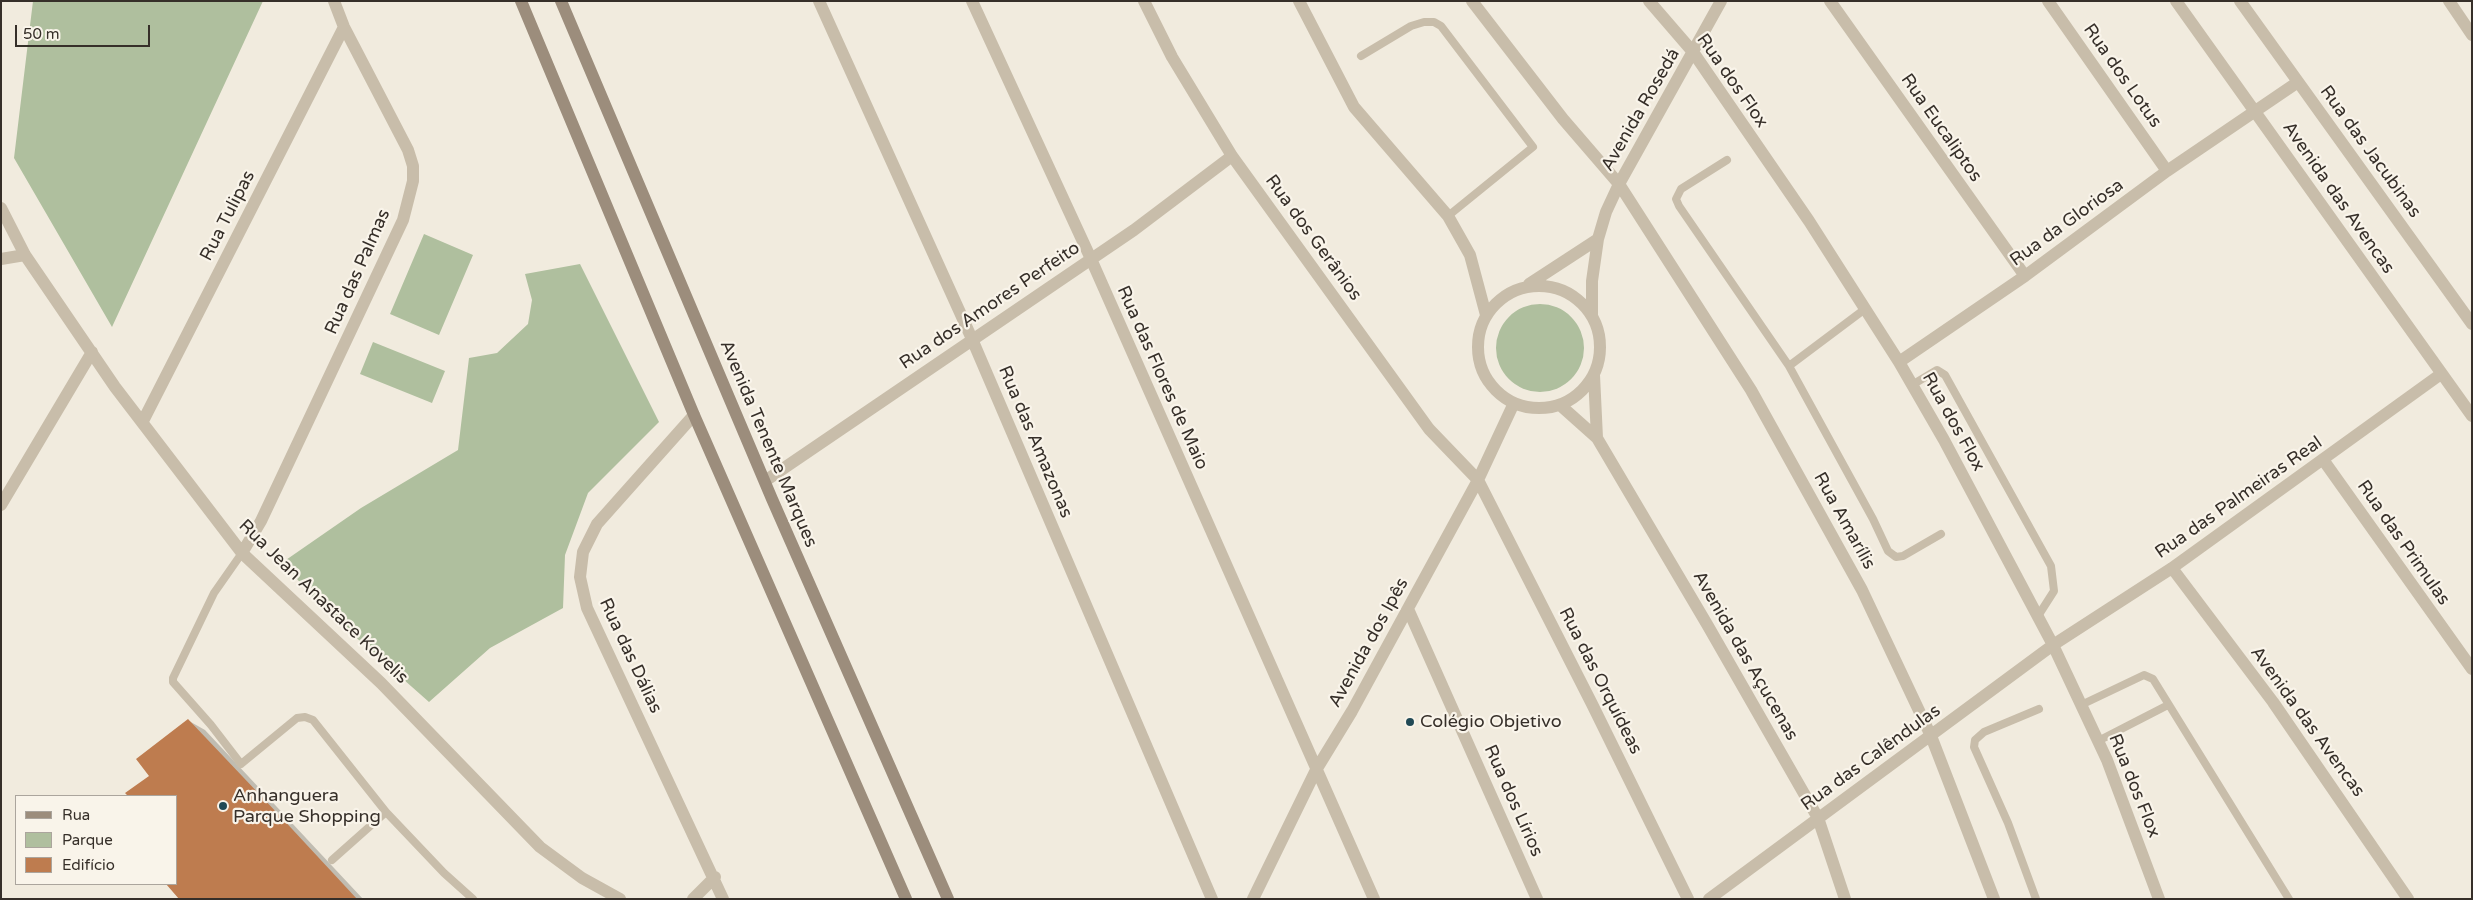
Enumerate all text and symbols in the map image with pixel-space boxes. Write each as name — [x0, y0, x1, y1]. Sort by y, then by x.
scale bar — [18, 15, 152, 47]
street label: Rua dos Lotus — [2078, 20, 2166, 132]
text: 50 m — [23, 25, 60, 43]
street label: Rua dos Flox — [1692, 30, 1772, 132]
street label: Avenida Rosedá — [1597, 45, 1685, 175]
street label: Rua Eucaliptos — [1896, 70, 1986, 186]
street label: Rua das Jacubinas — [2315, 82, 2425, 222]
street label: Avenida das Avencas — [2277, 118, 2399, 278]
street label: Rua Tulipas — [196, 167, 260, 265]
street label: Rua dos Gerânios — [1260, 171, 1366, 305]
street label: Rua da Gloriosa — [2006, 175, 2128, 271]
street label: Rua das Palmas — [321, 206, 395, 338]
street label: Rua dos Amores Perfeito — [896, 238, 1084, 374]
street label: Rua das Flores de Maio — [1112, 283, 1212, 473]
street label: Avenida Tenente Marques — [715, 337, 821, 551]
street label: Rua das Amazonas — [993, 363, 1077, 521]
street label: Rua dos Flox — [1917, 369, 1989, 475]
street label: Rua das Palmeiras Real — [2151, 432, 2327, 564]
street label: Rua Amarílis — [1808, 469, 1880, 573]
street label: Rua das Primulas — [2352, 476, 2454, 610]
street label: Rua Jean Anastace Kovelis — [234, 515, 412, 689]
street label: Avenida das Açucenas — [1688, 567, 1802, 745]
street label: Avenida dos Ipês — [1324, 574, 1414, 712]
street label: Rua das Dálias — [594, 595, 666, 717]
street label: Rua das Orquídeas — [1554, 604, 1646, 758]
street label: Avenida das Avencas — [2245, 643, 2369, 801]
street label: Rua das Calêndulas — [1797, 700, 1945, 816]
place label: Colégio Objetivo — [1420, 711, 1562, 733]
marker: Colégio Objetivo — [1404, 716, 1416, 728]
street label: Rua dos Flox — [2103, 731, 2165, 841]
street label: Rua dos Lírios — [1479, 742, 1547, 860]
place label: Anhanguera Parque Shopping — [233, 785, 381, 828]
legend — [15, 795, 178, 885]
marker: Anhanguera Parque Shopping — [217, 800, 229, 812]
text: Rua — [62, 806, 90, 824]
text: Parque — [62, 831, 113, 849]
text: Edifício — [62, 856, 115, 874]

